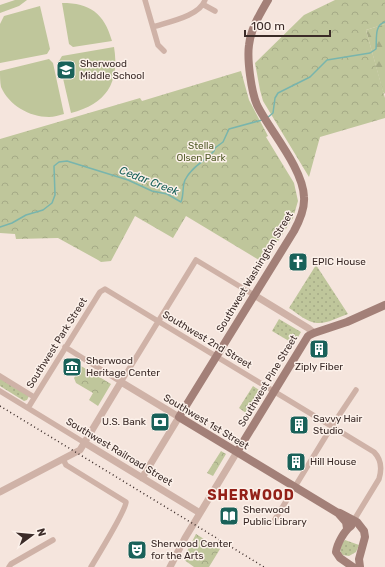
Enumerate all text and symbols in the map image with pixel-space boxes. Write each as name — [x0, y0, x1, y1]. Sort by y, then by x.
scale bar — [245, 12, 330, 38]
text: 100 m — [251, 19, 285, 33]
place label: Sherwood Middle School — [80, 58, 144, 82]
school or university icon: Sherwood Middle School — [55, 59, 77, 81]
park label: Stella Olsen Park — [176, 140, 226, 164]
water label: Cedar Creek — [117, 164, 181, 198]
street label: Southwest Washington Street — [214, 209, 296, 335]
church icon: EPIC House — [287, 251, 309, 273]
place label: EPIC House — [312, 256, 366, 268]
street label: Southwest Park Street — [24, 295, 90, 391]
street label: Southwest 2nd Street — [160, 309, 254, 371]
street label: Southwest Pine Street — [236, 333, 300, 429]
building icon: Ziply Fiber — [308, 338, 330, 360]
place label: Sherwood Heritage Center — [86, 355, 160, 379]
museum icon: Sherwood Heritage Center — [61, 356, 83, 378]
place label: Ziply Fiber — [295, 361, 343, 373]
street label: Southwest 1st Street — [161, 392, 251, 452]
bank icon: U.S. Bank — [149, 411, 171, 433]
place label: Savvy Hair Studio — [313, 413, 363, 437]
building icon: Savvy Hair Studio — [288, 414, 310, 436]
street label: Southwest Railroad Street — [64, 415, 174, 489]
place label: U.S. Bank — [102, 416, 147, 428]
building icon: Hill House — [285, 451, 307, 473]
place label: Hill House — [310, 456, 357, 468]
district label: SHERWOOD — [207, 487, 295, 504]
place label: Sherwood Public Library — [243, 504, 307, 528]
library icon: Sherwood Public Library — [218, 505, 240, 527]
north arrow — [12, 515, 52, 555]
text: N — [34, 527, 48, 538]
place label: Sherwood Center for the Arts — [151, 538, 232, 562]
theatre icon: Sherwood Center for the Arts — [126, 539, 148, 561]

